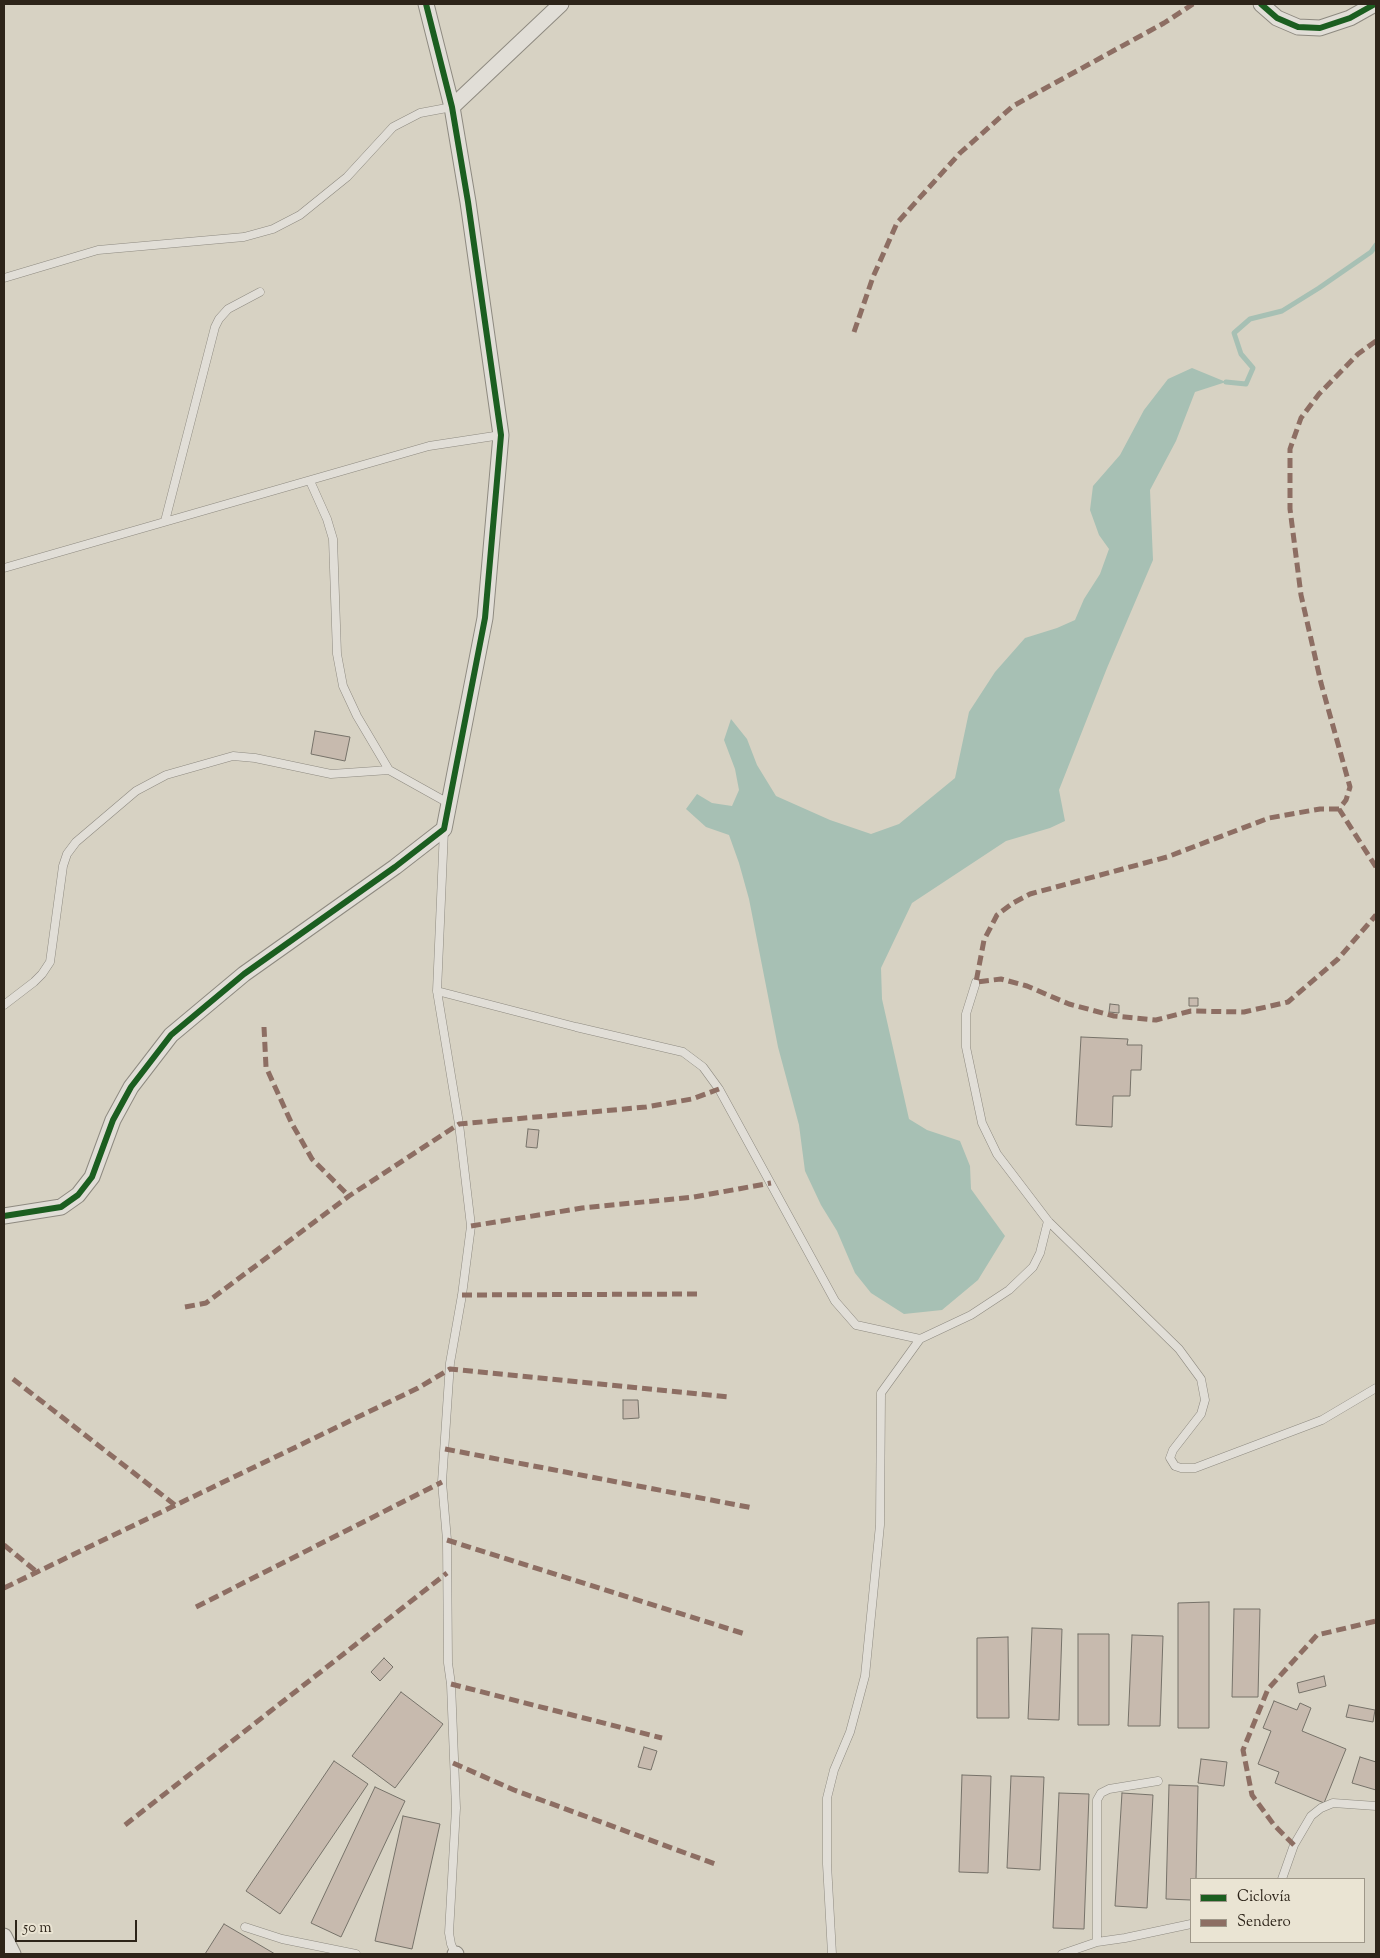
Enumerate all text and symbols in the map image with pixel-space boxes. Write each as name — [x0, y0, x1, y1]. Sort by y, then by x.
legend — [1190, 1878, 1365, 1943]
text: Ciclovía — [1237, 1887, 1291, 1908]
scale bar — [18, 1910, 140, 1942]
text: Sendero — [1237, 1912, 1291, 1933]
text: 50 m — [23, 1918, 52, 1939]

